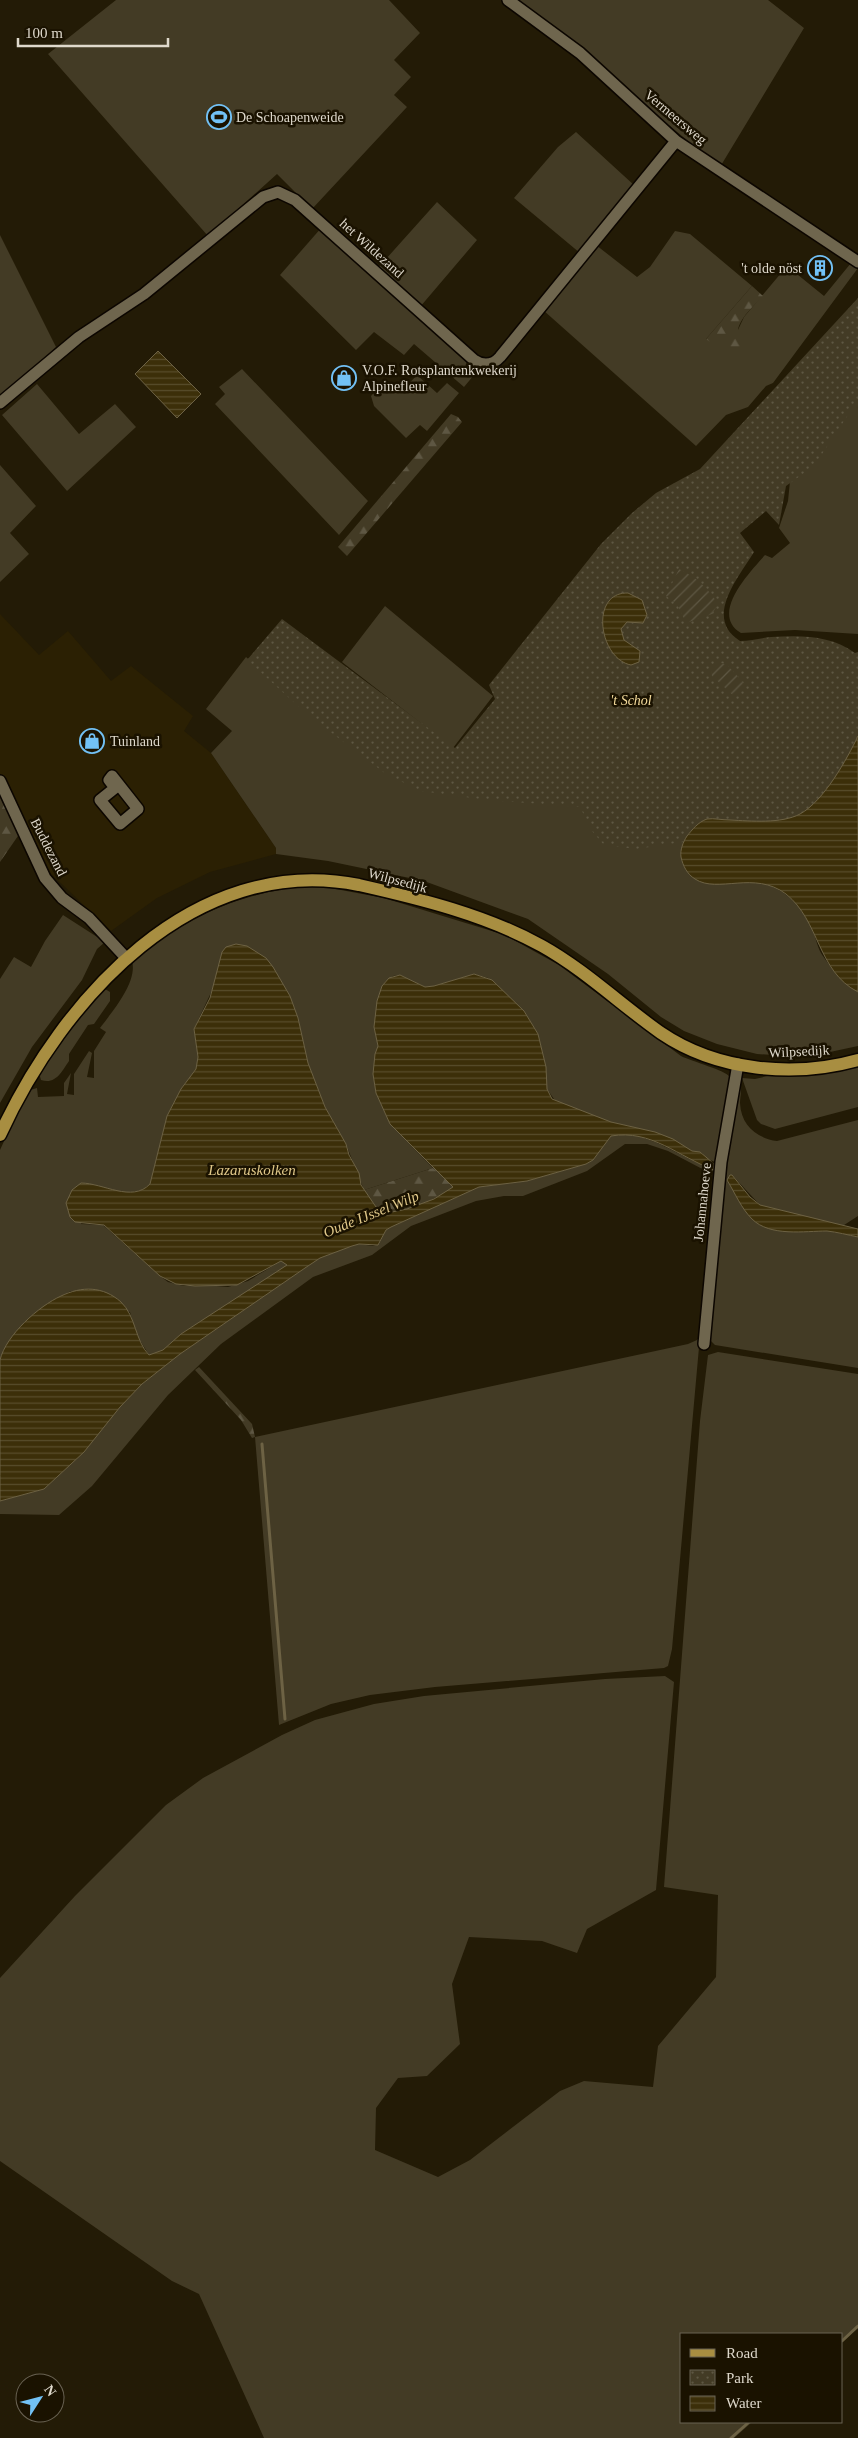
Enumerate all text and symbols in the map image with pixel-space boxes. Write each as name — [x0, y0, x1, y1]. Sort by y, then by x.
scale bar — [18, 15, 168, 47]
text: 100 m — [25, 25, 63, 41]
street label: Vermeersweg — [642, 87, 710, 148]
sports icon: De Schoapenweide — [206, 104, 232, 130]
place label: De Schoapenweide — [236, 110, 344, 125]
street label: het Wildezand — [337, 216, 407, 281]
building icon: 't olde nöst — [807, 255, 833, 281]
place label: 't olde nöst — [741, 261, 802, 276]
place label: V.O.F. Rotsplantenkwekerij Alpinefleur — [362, 363, 517, 394]
shop icon: V.O.F. Rotsplantenkwekerij Alpinefleur — [331, 365, 357, 391]
park label: 't Schol — [610, 693, 652, 708]
shop icon: Tuinland — [79, 728, 105, 754]
place label: Tuinland — [110, 734, 160, 749]
street label: Buddezand — [28, 816, 70, 879]
street label: Wilpsedijk — [367, 865, 429, 896]
street label: Wilpsedijk — [768, 1042, 830, 1061]
water label: Lazaruskolken — [207, 1162, 296, 1178]
street label: Johannahoeve — [691, 1162, 714, 1242]
water label: Oude IJssel Wilp — [321, 1187, 422, 1240]
legend — [680, 2333, 843, 2423]
text: Road — [726, 2345, 758, 2361]
text: Park — [726, 2370, 754, 2386]
north arrow — [15, 2373, 65, 2423]
text: N — [41, 2382, 59, 2399]
text: Water — [726, 2395, 761, 2411]

